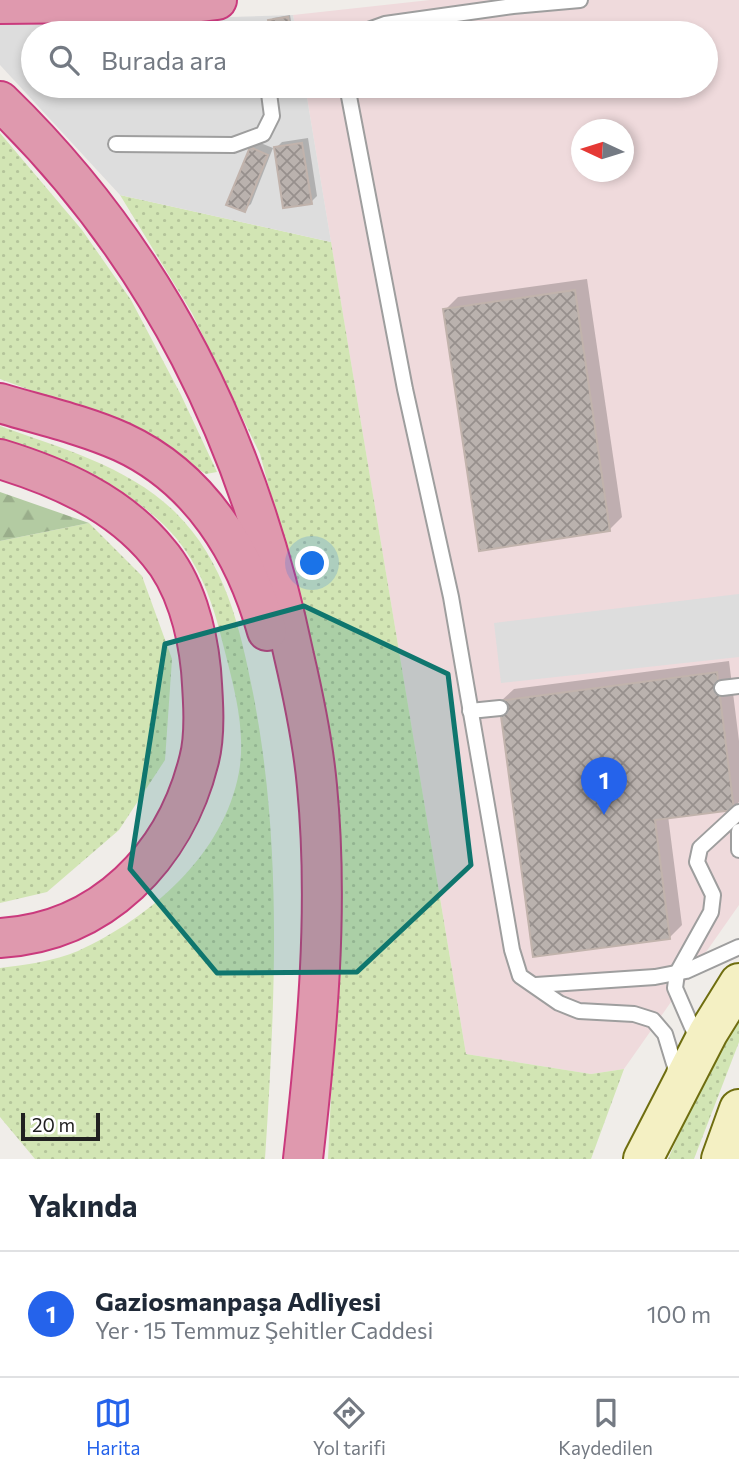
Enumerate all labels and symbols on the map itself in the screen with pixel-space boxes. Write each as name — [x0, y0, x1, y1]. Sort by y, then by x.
north arrow — [571, 119, 634, 182]
your location — [295, 546, 329, 580]
pin: 1 — [581, 757, 627, 815]
scale bar — [21, 1110, 100, 1142]

